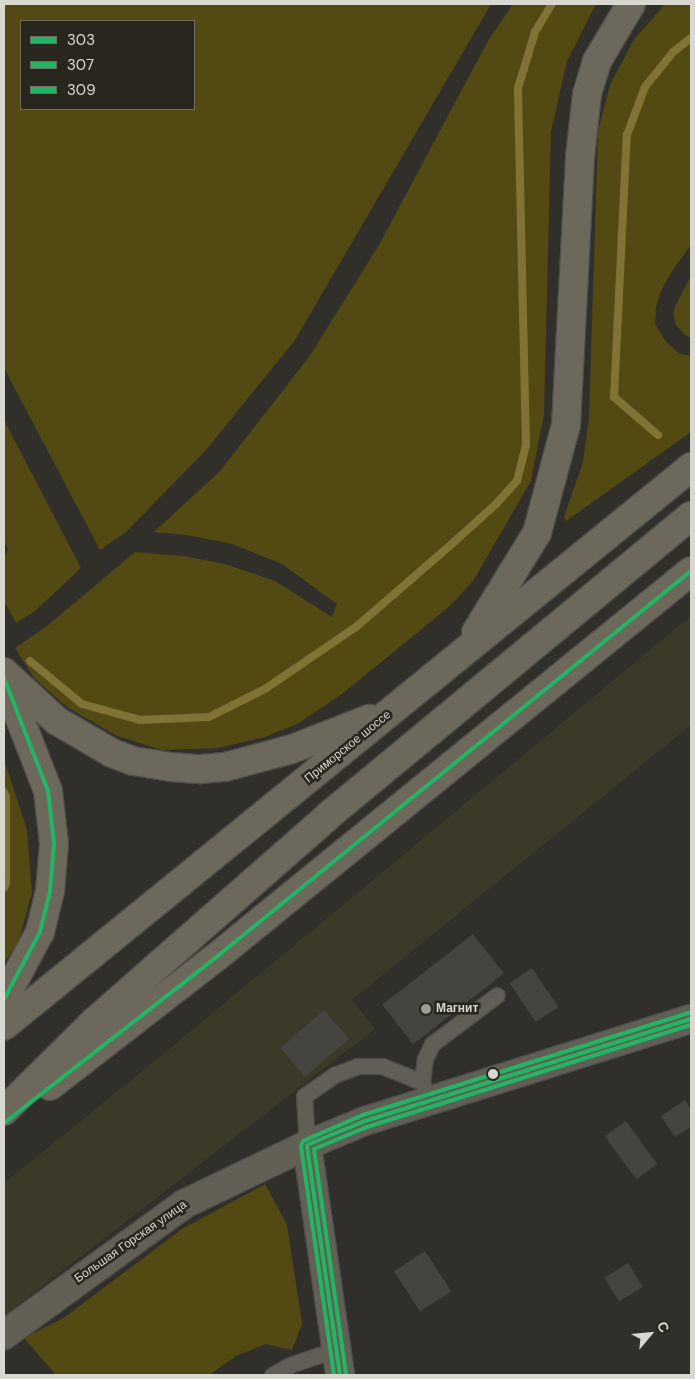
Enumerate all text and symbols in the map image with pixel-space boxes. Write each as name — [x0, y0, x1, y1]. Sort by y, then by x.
legend — [20, 20, 195, 110]
text: 303 — [67, 30, 95, 50]
text: 307 — [67, 55, 94, 75]
text: 309 — [67, 80, 96, 100]
street label: Приморское шоссе — [302, 708, 394, 786]
place label: Магнит — [436, 1002, 478, 1016]
marker: Магнит — [420, 1003, 432, 1015]
unlabelled marker — [488, 1069, 498, 1079]
street label: Большая Горская улица — [72, 1198, 190, 1286]
north arrow — [625, 1309, 675, 1359]
text: С — [653, 1318, 674, 1336]

